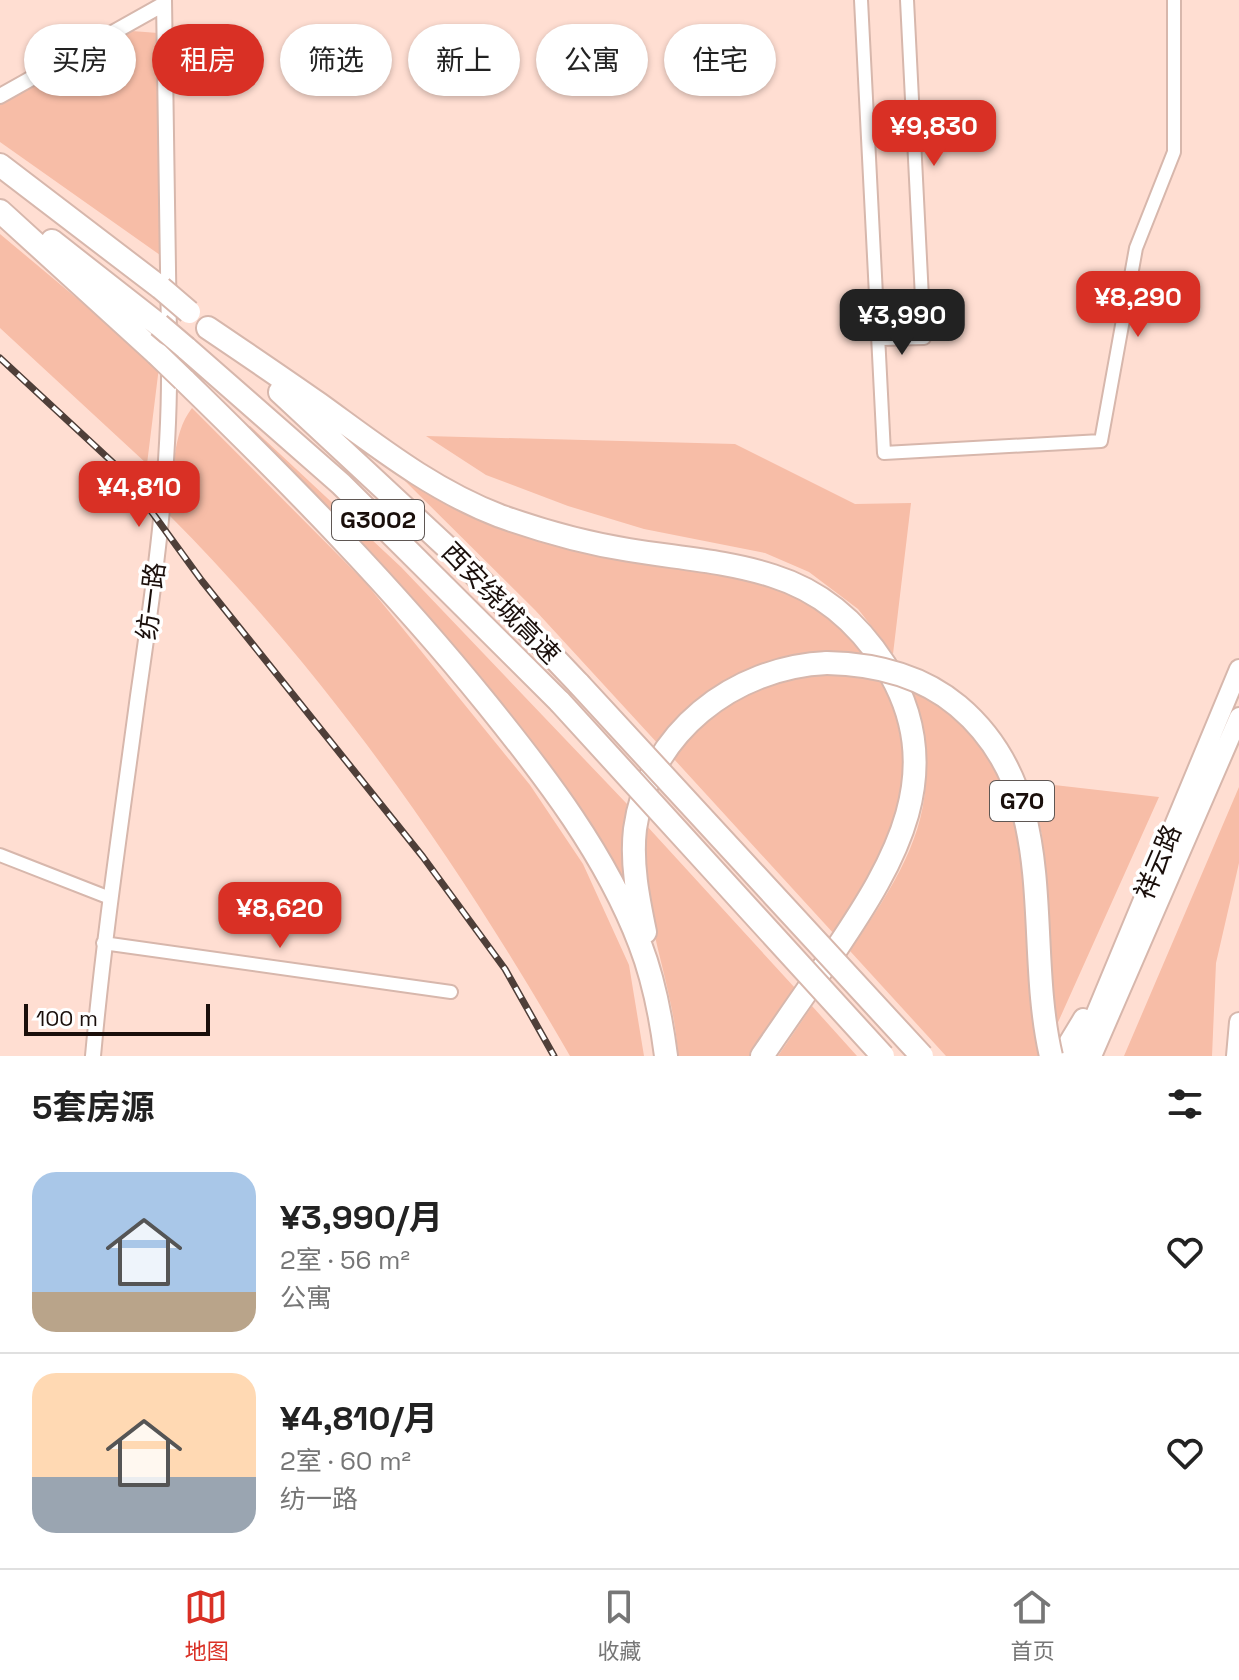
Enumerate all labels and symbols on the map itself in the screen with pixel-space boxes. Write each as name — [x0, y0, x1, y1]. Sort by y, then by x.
pin: ¥9,830 — [869, 100, 999, 168]
pin: ¥8,290 — [1073, 271, 1203, 339]
pin: ¥3,990 — [837, 289, 967, 357]
pin: ¥4,810 — [74, 461, 204, 529]
road number: G3002 — [332, 500, 424, 540]
street label: 西安绕城高速 — [435, 535, 567, 671]
street label: 纺一路 — [129, 560, 173, 642]
road number: G70 — [990, 781, 1054, 821]
street label: 祥云路 — [1127, 819, 1189, 905]
pin: ¥8,620 — [215, 882, 345, 950]
scale bar — [24, 1000, 210, 1036]

